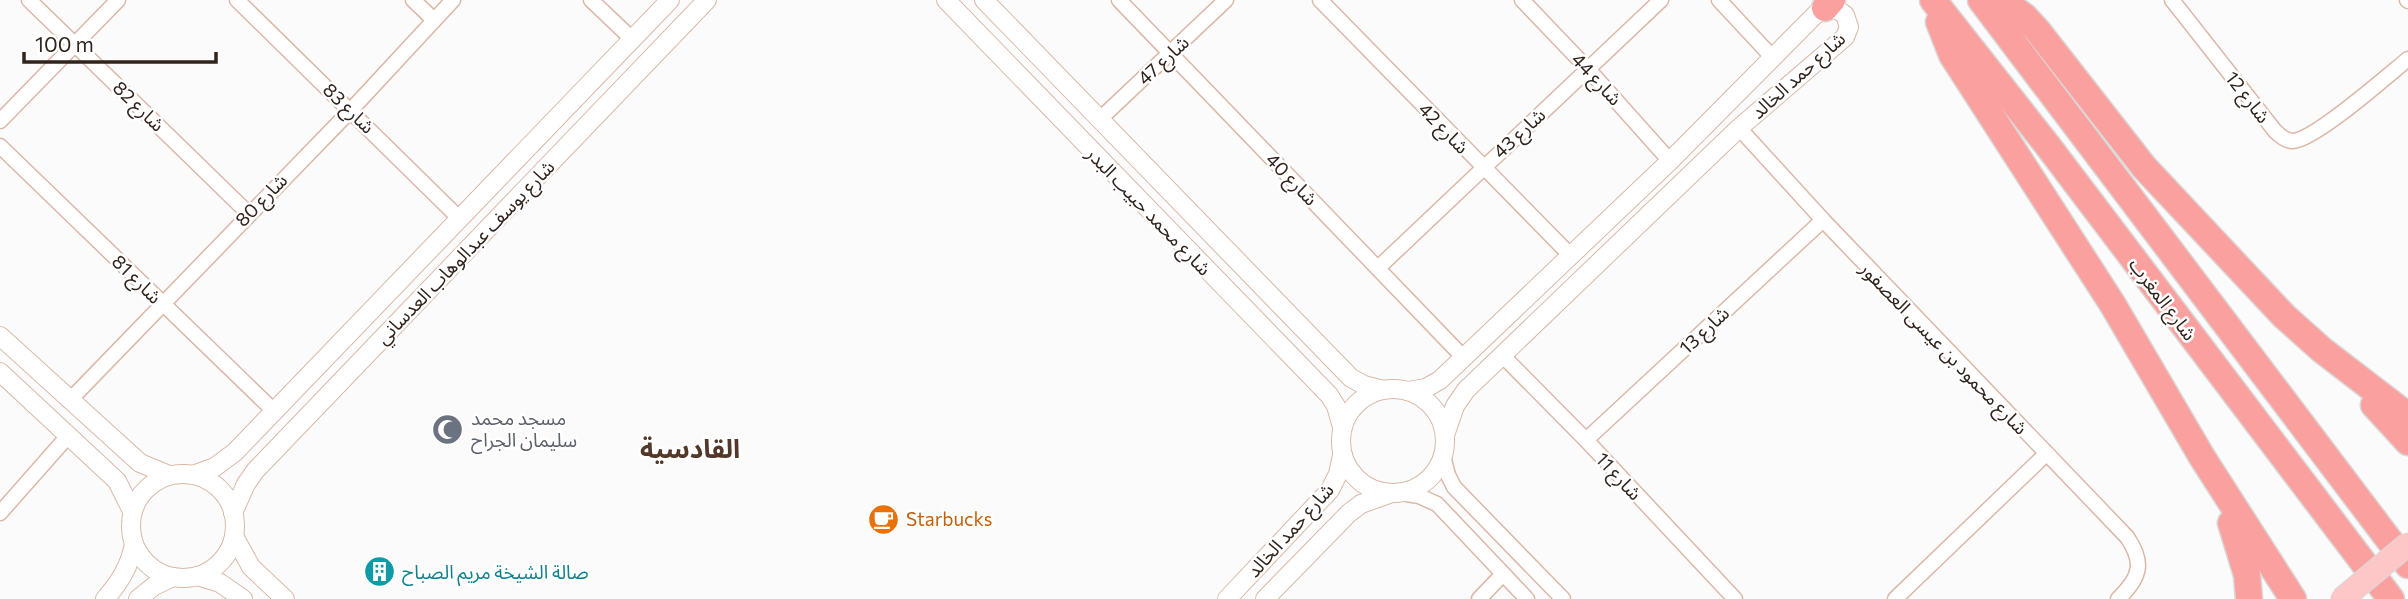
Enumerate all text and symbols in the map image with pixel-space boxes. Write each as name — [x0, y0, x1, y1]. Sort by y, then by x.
scale bar — [24, 21, 217, 65]
street label: شارع حمد الخالد — [1746, 26, 1851, 125]
street label: شارع 47 — [1132, 30, 1195, 91]
text: 100 m — [35, 31, 94, 56]
street label: شارع 44 — [1565, 48, 1627, 112]
street label: شارع 12 — [2219, 66, 2276, 129]
street label: شارع 82 — [107, 76, 170, 138]
street label: شارع 83 — [317, 77, 380, 140]
street label: شارع 42 — [1412, 97, 1474, 160]
street label: شارع 43 — [1488, 103, 1552, 165]
street label: شارع محمد حبيب البدر — [1079, 141, 1217, 282]
street label: شارع 40 — [1260, 147, 1323, 212]
street label: شارع يوسف عبدالوهاب العدساني — [370, 155, 562, 352]
street label: شارع 80 — [230, 168, 294, 233]
street label: شارع 81 — [106, 249, 167, 310]
street label: شارع المغرب — [2123, 253, 2202, 346]
street label: شارع محمود بن عيسى العصفور — [1853, 256, 2033, 441]
street label: شارع 13 — [1674, 301, 1735, 361]
place label: مسجد محمد سليمان الجراح — [471, 406, 577, 454]
mosque icon: مسجد محمد سليمان الجراح — [431, 412, 465, 446]
district label: القادسية — [640, 432, 740, 464]
street label: شارع 11 — [1589, 447, 1647, 506]
street label: شارع حمد الخالد — [1241, 478, 1340, 583]
cafe icon: Starbucks — [866, 502, 900, 536]
place label: Starbucks — [906, 507, 992, 530]
building icon: صالة الشيخة مريم الصباح — [362, 555, 396, 589]
place label: صالة الشيخة مريم الصباح — [402, 560, 589, 587]

